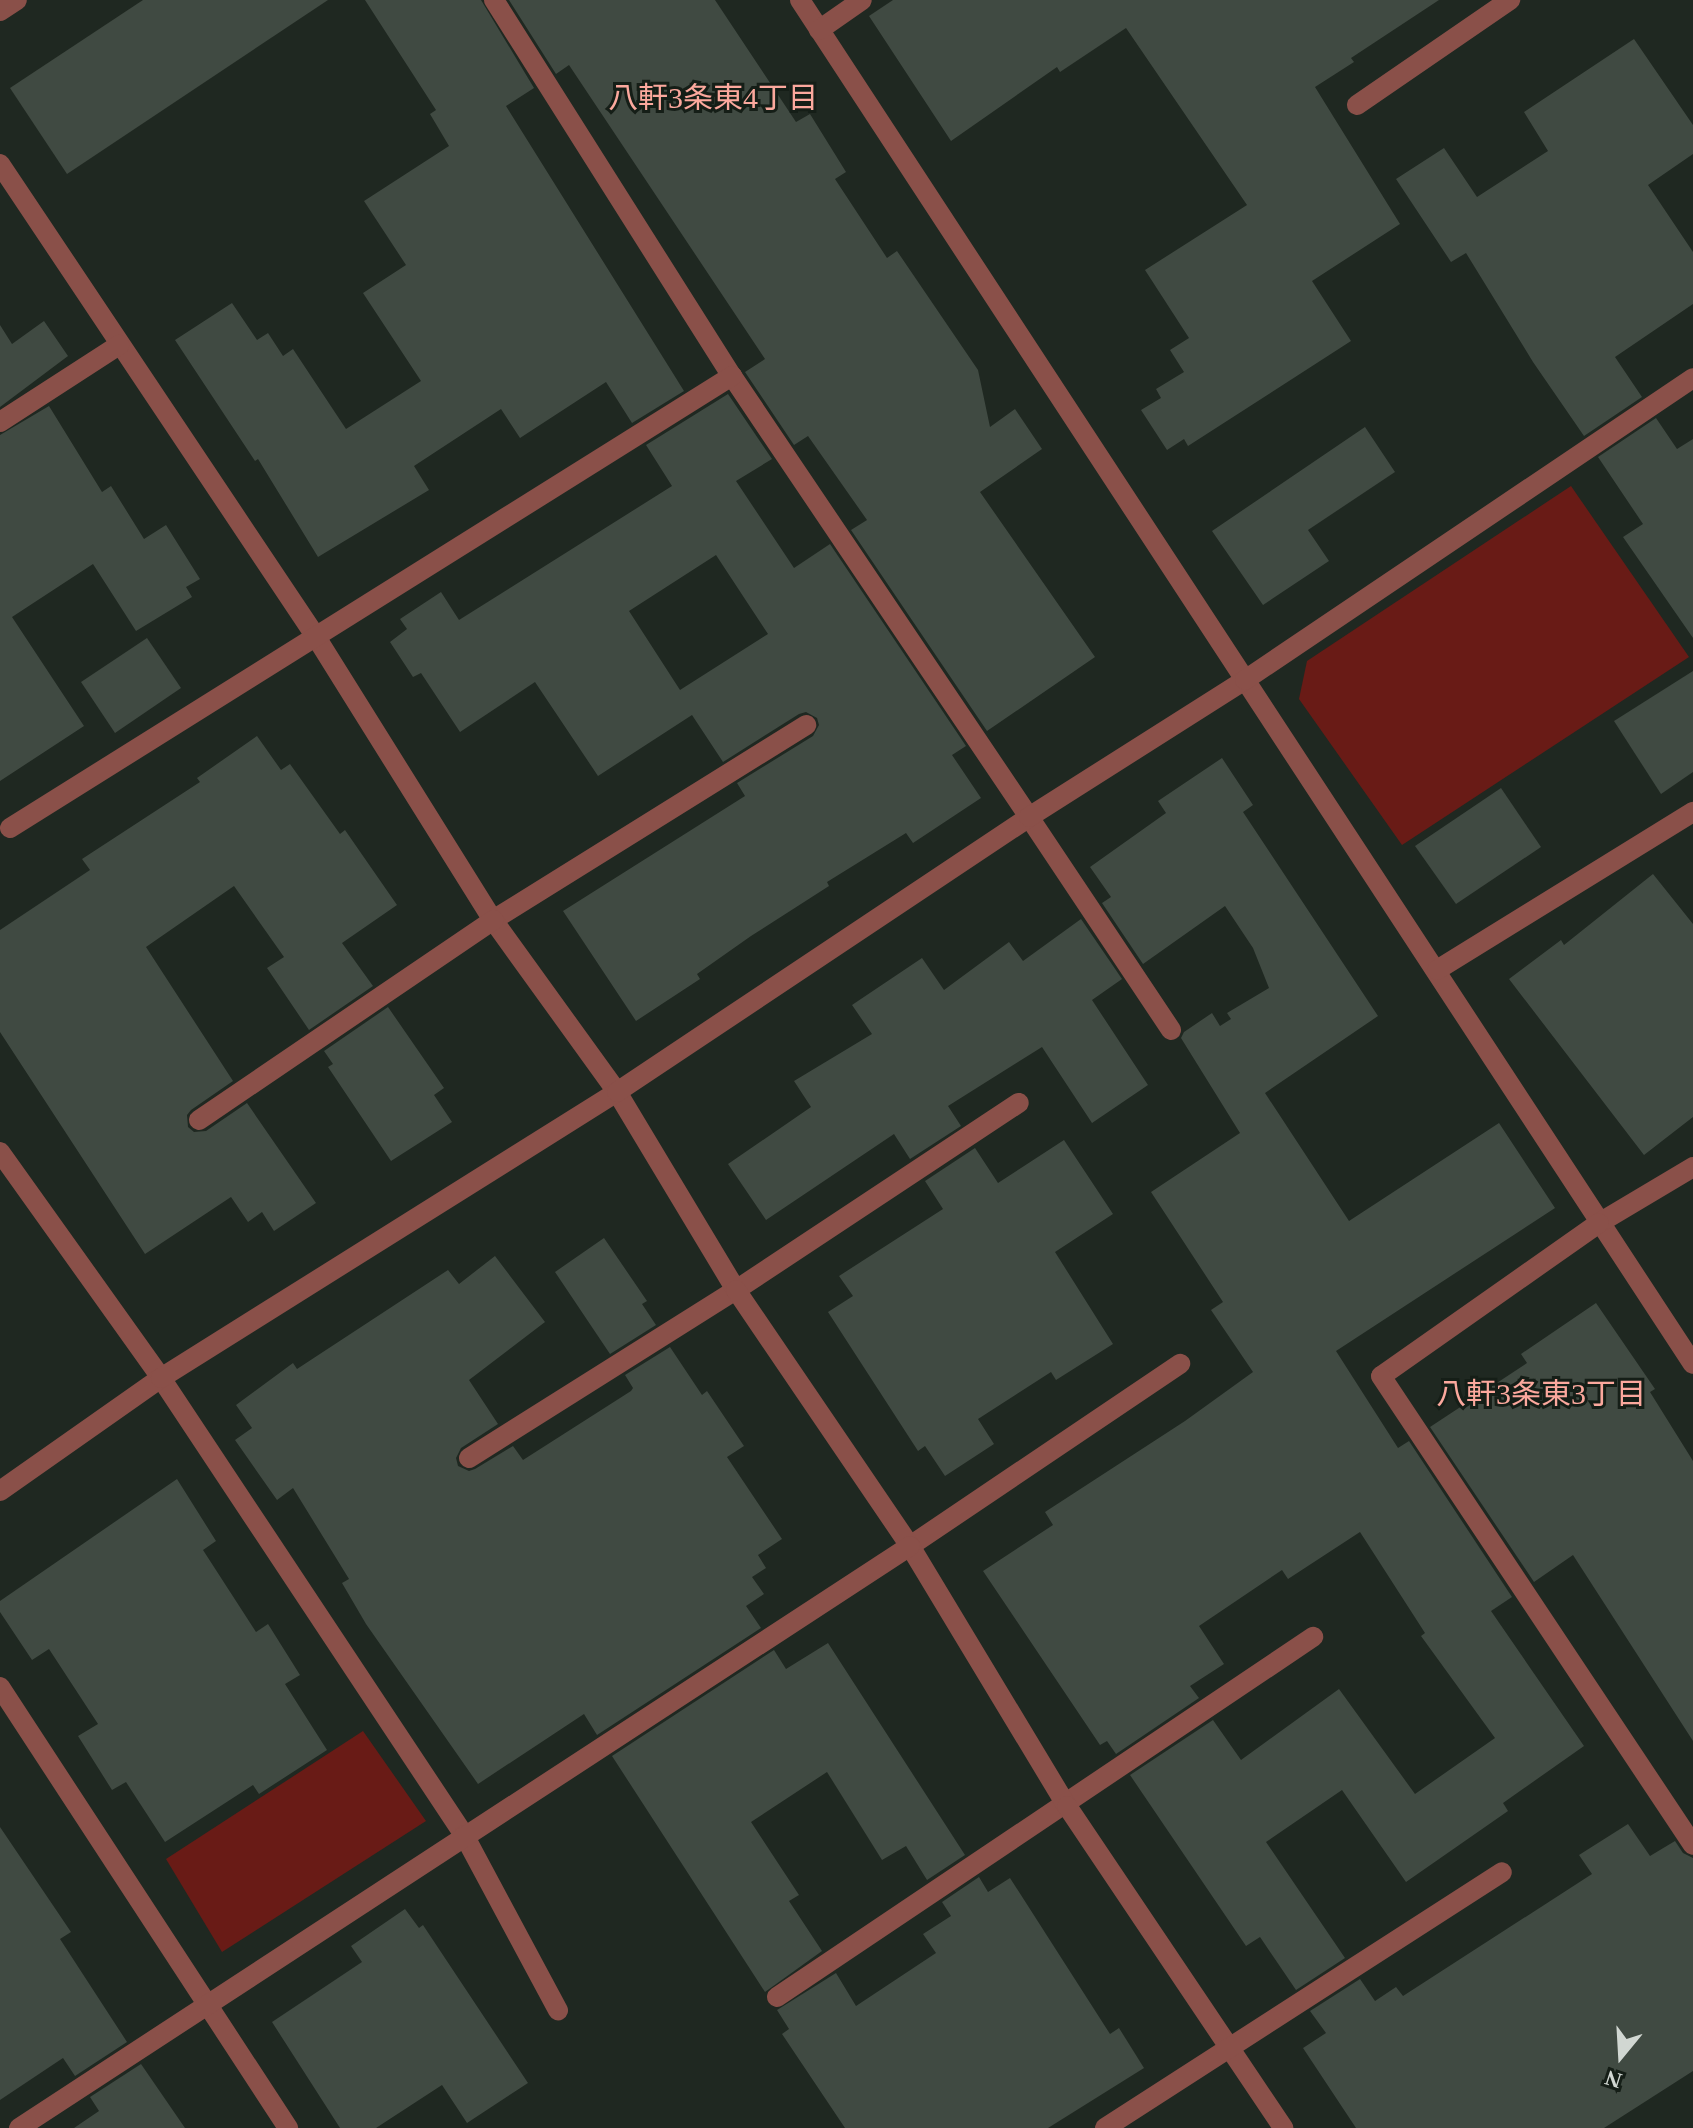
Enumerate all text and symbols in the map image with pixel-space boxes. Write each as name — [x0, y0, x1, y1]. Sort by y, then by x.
district label: 八軒3条東4丁目 — [608, 80, 818, 116]
district label: 八軒3条東3丁目 — [1436, 1376, 1646, 1412]
north arrow — [1581, 2016, 1661, 2096]
text: N — [1602, 2065, 1625, 2094]

